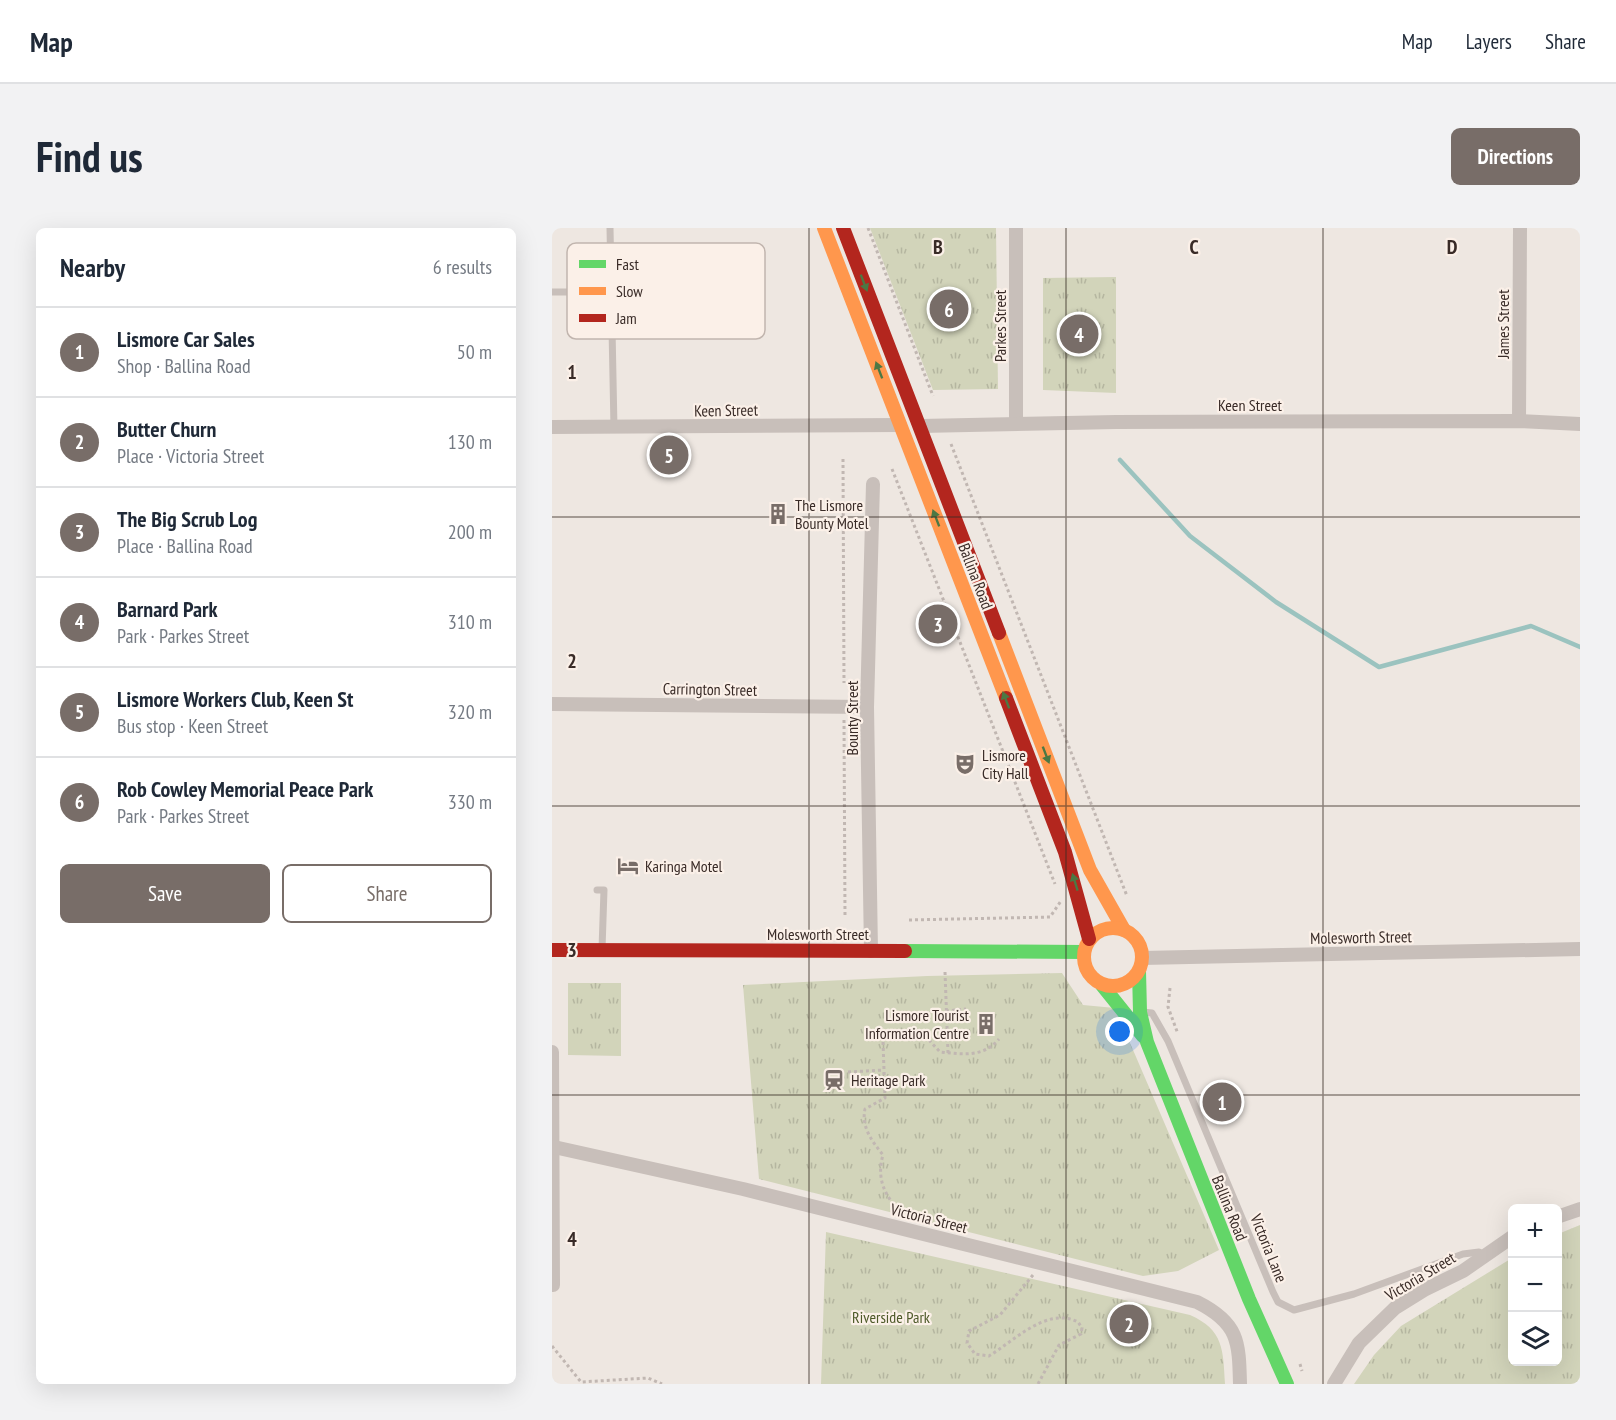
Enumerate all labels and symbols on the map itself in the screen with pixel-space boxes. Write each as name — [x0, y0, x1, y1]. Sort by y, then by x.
text: B — [933, 234, 943, 260]
text: C — [1189, 234, 1199, 260]
text: D — [1447, 234, 1458, 260]
legend — [567, 243, 765, 339]
text: Fast — [616, 254, 639, 274]
one-way arrow — [859, 274, 869, 292]
text: Slow — [616, 281, 643, 301]
pin: 6 — [930, 286, 968, 332]
street label: Parkes Street — [990, 289, 1010, 362]
street label: James Street — [1493, 289, 1513, 360]
text: Jam — [615, 308, 637, 328]
pin: 4 — [1060, 312, 1098, 356]
text: 1 — [567, 359, 577, 385]
one-way arrow — [873, 361, 883, 379]
street label: Keen Street — [1218, 395, 1283, 415]
street label: Keen Street — [694, 399, 759, 421]
pin: 5 — [650, 432, 688, 478]
place label: The Lismore Bounty Motel — [795, 495, 869, 533]
building icon: The Lismore Bounty Motel — [766, 502, 790, 526]
one-way arrow — [931, 509, 940, 527]
street label: Ballina Road — [954, 540, 998, 612]
pin: 3 — [918, 602, 958, 646]
text: 2 — [567, 648, 577, 674]
street label: Carrington Street — [663, 678, 758, 700]
street label: Bounty Street — [842, 680, 862, 755]
one-way arrow — [1001, 691, 1010, 709]
place label: Lismore City Hall — [982, 745, 1029, 783]
one-way arrow — [1041, 746, 1051, 764]
theatre icon: Lismore City Hall — [953, 752, 977, 776]
hotel icon: Karinga Motel — [616, 854, 640, 878]
place label: Karinga Motel — [645, 856, 723, 876]
one-way arrow — [1070, 873, 1079, 891]
street label: Molesworth Street — [767, 924, 869, 944]
street label: Molesworth Street — [1310, 926, 1413, 948]
text: 3 — [567, 937, 577, 963]
place label: Lismore Tourist Information Centre — [865, 1005, 970, 1043]
building icon: Lismore Tourist Information Centre — [974, 1012, 998, 1036]
your location — [1105, 1017, 1134, 1046]
station icon: Heritage Park — [822, 1068, 846, 1092]
place label: Heritage Park — [851, 1070, 926, 1090]
pin: 1 — [1202, 1080, 1242, 1124]
street label: Ballina Road — [1208, 1172, 1252, 1244]
street label: Victoria Street — [888, 1199, 970, 1237]
street label: Victoria Lane — [1246, 1210, 1292, 1285]
text: 4 — [567, 1226, 577, 1252]
street label: Victoria Street — [1380, 1247, 1459, 1305]
pin: 2 — [1110, 1302, 1148, 1346]
park label: Riverside Park — [852, 1307, 931, 1327]

